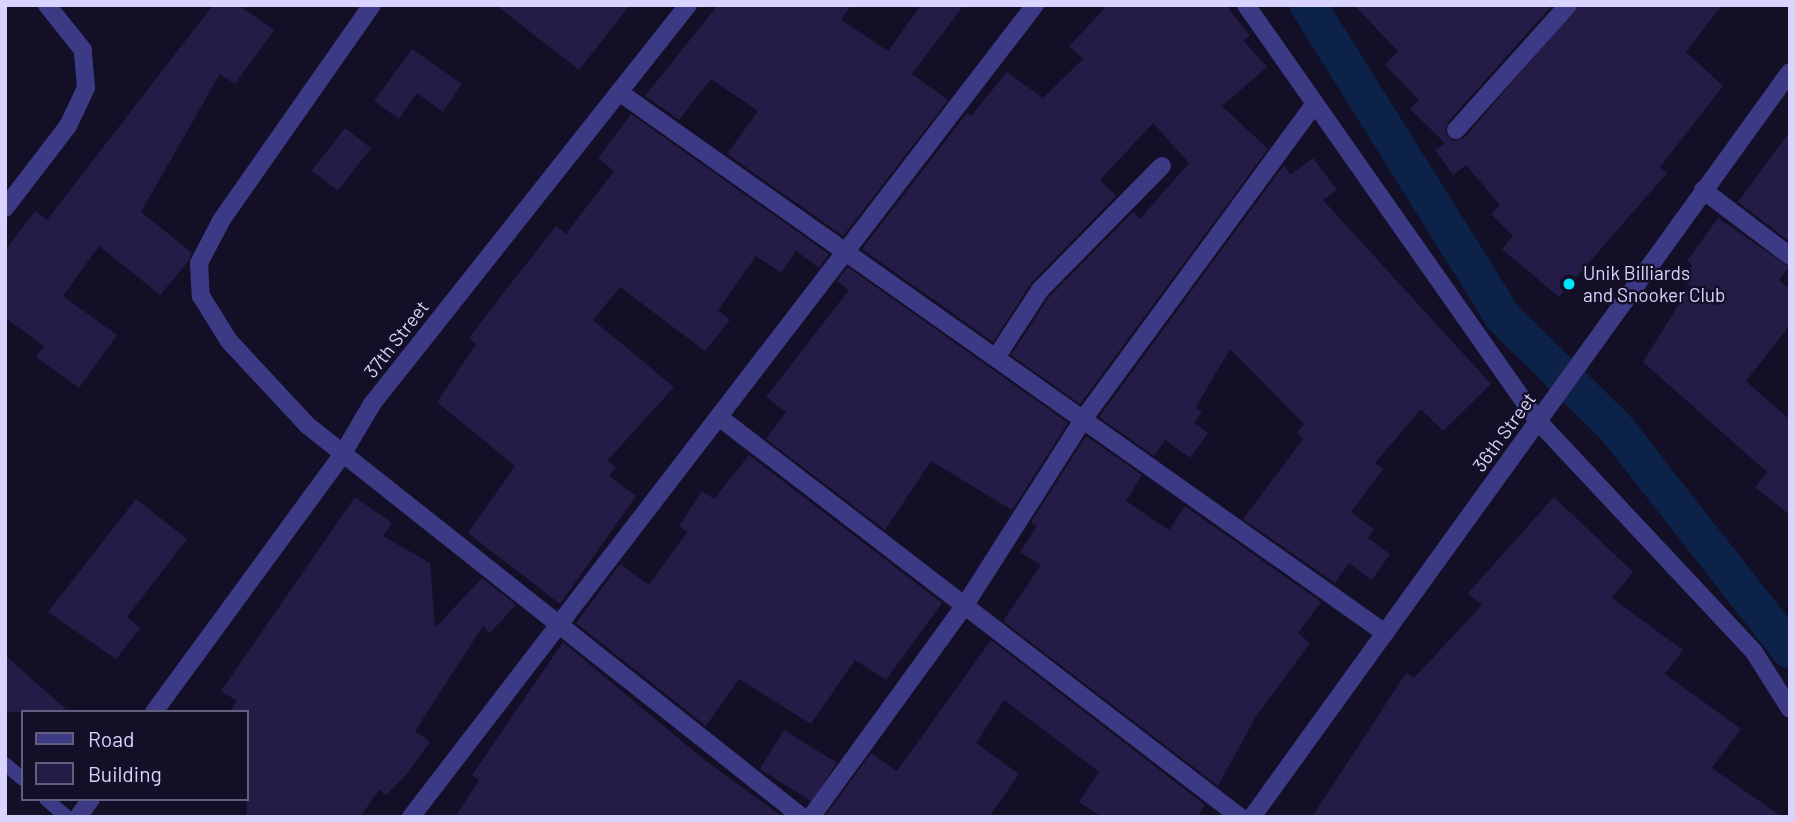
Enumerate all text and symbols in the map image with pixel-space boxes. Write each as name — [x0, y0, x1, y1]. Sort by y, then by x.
place label: Unik Billiards and Snooker Club — [1583, 262, 1725, 306]
marker: Unik Billiards and Snooker Club — [1561, 276, 1577, 292]
street label: 37th Street — [359, 296, 433, 382]
street label: 36th Street — [1468, 388, 1540, 476]
legend — [21, 710, 248, 801]
text: Road — [88, 726, 134, 751]
text: Building — [88, 761, 162, 786]

